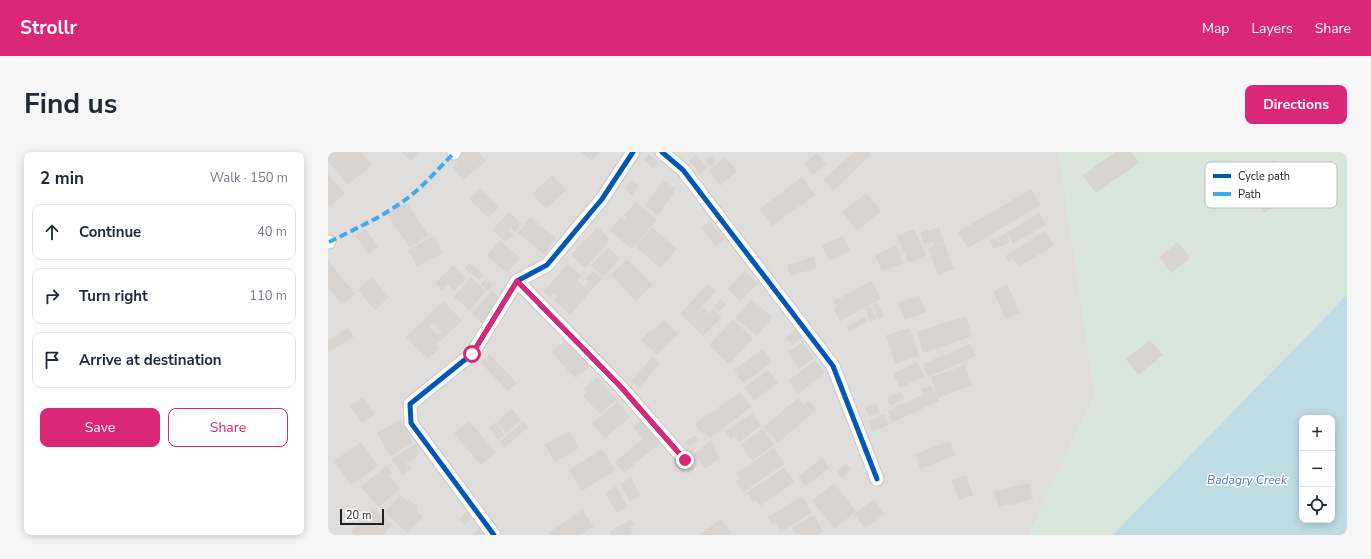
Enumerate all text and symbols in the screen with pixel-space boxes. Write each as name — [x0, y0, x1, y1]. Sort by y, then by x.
text: Strollr — [20, 15, 77, 41]
text: Map — [1202, 19, 1229, 38]
text: Layers — [1251, 19, 1293, 38]
text: Share — [1315, 19, 1351, 38]
text: Find us — [24, 85, 118, 123]
button: Directions — [1245, 85, 1347, 124]
legend — [1205, 162, 1337, 208]
text: 2 min — [40, 167, 84, 190]
text: Walk · 150 m — [210, 169, 288, 187]
text: Cycle path — [1238, 169, 1290, 184]
text: Path — [1238, 187, 1261, 202]
icon: ahead — [41, 221, 63, 243]
text: Continue — [79, 222, 141, 242]
text: 40 m — [257, 223, 287, 241]
icon: right — [41, 285, 63, 307]
text: Turn right — [79, 286, 148, 306]
text: 110 m — [249, 287, 287, 305]
route start — [463, 345, 481, 363]
icon: arrive — [41, 349, 63, 371]
text: Arrive at destination — [79, 350, 222, 370]
button: Save — [40, 408, 160, 447]
button: Share — [168, 408, 288, 447]
map controls — [1299, 415, 1335, 523]
button: + — [1299, 415, 1335, 451]
route end — [676, 451, 694, 469]
button: − — [1299, 451, 1335, 487]
water label: Badagry Creek — [1207, 472, 1288, 488]
button: locate — [1299, 487, 1335, 523]
scale bar — [340, 507, 384, 526]
text: 20 m — [346, 508, 371, 523]

